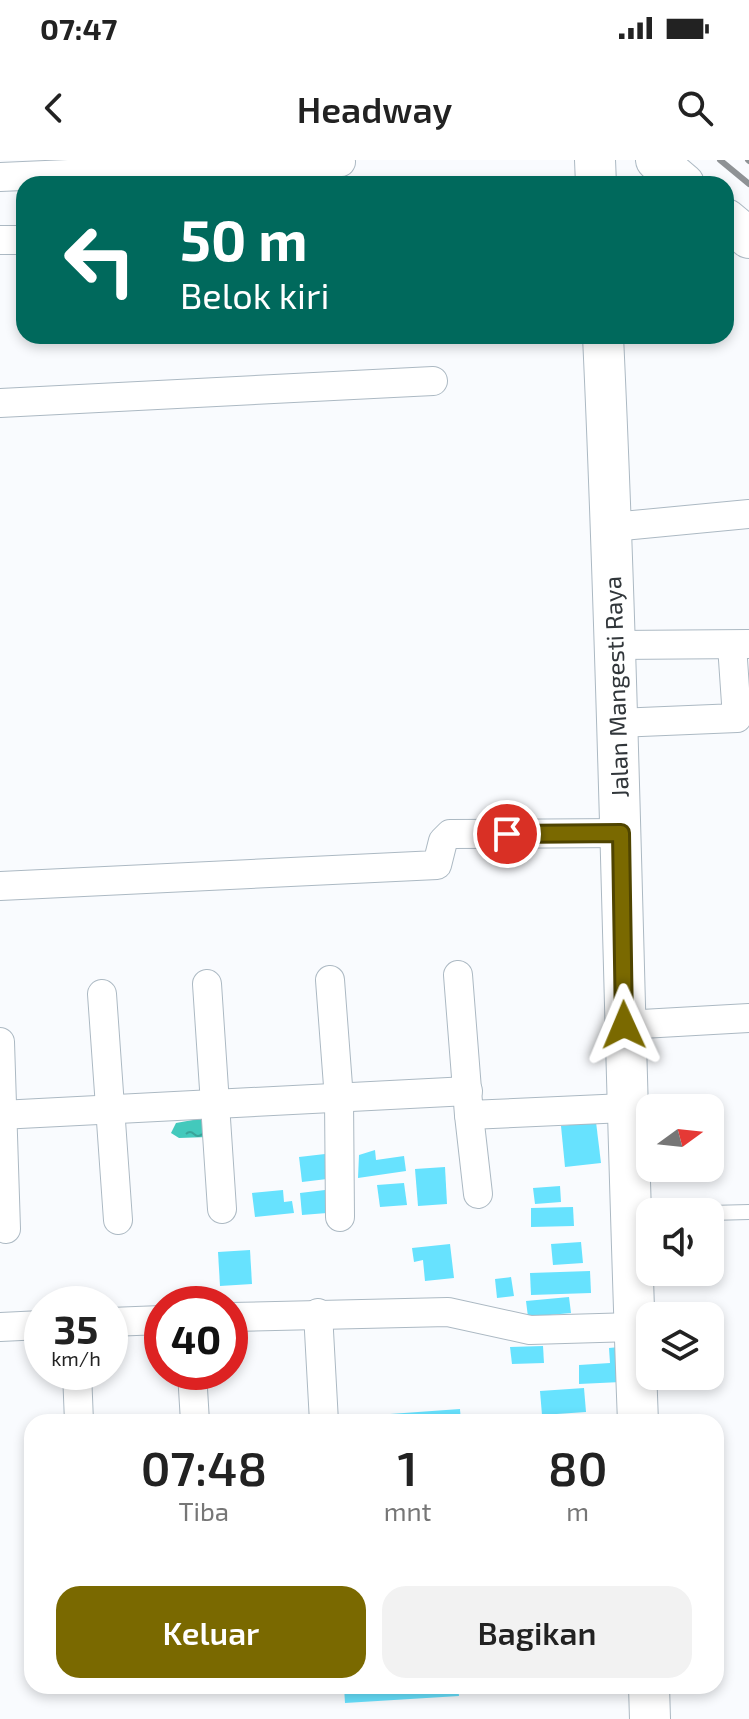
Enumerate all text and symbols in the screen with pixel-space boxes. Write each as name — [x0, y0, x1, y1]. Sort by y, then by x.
text: 07:47 — [40, 10, 117, 46]
icon: back — [32, 86, 76, 130]
icon: search — [673, 86, 717, 130]
text: Headway — [297, 87, 452, 130]
text: 50 m — [180, 205, 308, 272]
icon: left — [48, 208, 152, 312]
text: Belok kiri — [180, 273, 329, 316]
street label: Jalan Mangesti Raya — [597, 576, 634, 798]
pin — [473, 800, 541, 868]
icon: arrive — [485, 812, 529, 856]
position arrow — [582, 983, 666, 1067]
north arrow — [636, 1094, 724, 1182]
map controls — [636, 1094, 724, 1390]
button: sound — [636, 1198, 724, 1286]
speed limit sign: 40 — [144, 1286, 248, 1390]
button: layers — [636, 1302, 724, 1390]
text: 35 — [54, 1304, 98, 1352]
text: km/h — [51, 1346, 101, 1370]
text: 07:48 — [141, 1438, 267, 1496]
text: 1 — [397, 1438, 418, 1496]
text: 80 — [548, 1438, 607, 1496]
text: Tiba — [178, 1495, 229, 1526]
text: mnt — [384, 1495, 431, 1526]
text: m — [566, 1495, 589, 1526]
button: Keluar — [56, 1586, 366, 1678]
button: Bagikan — [382, 1586, 692, 1678]

